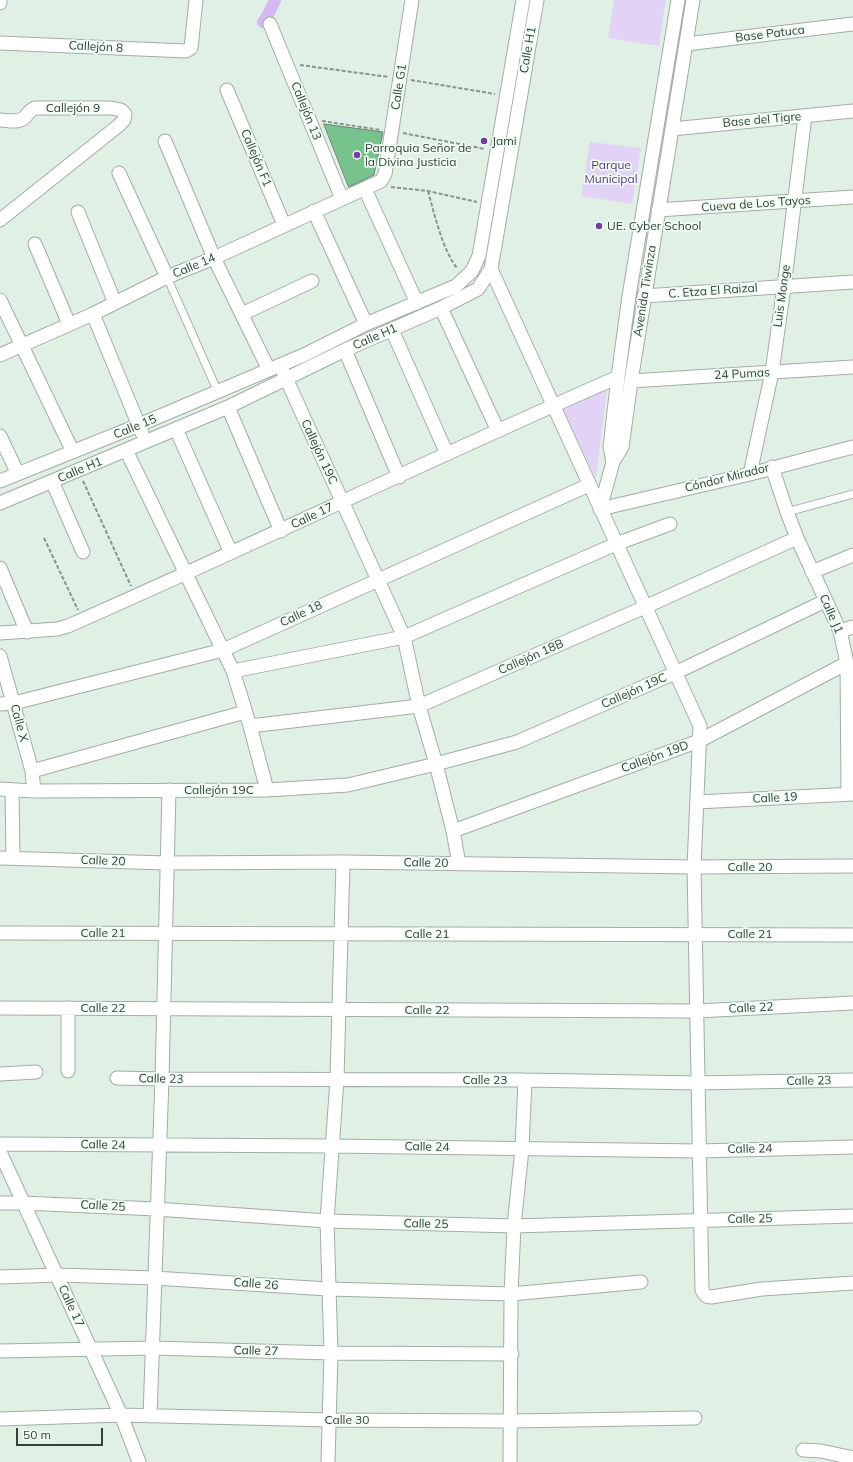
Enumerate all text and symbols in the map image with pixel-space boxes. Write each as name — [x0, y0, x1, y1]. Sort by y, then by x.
street label: Base Patuca — [734, 23, 806, 45]
street label: Calle H1 — [517, 26, 539, 74]
street label: Callejón 8 — [68, 38, 124, 56]
street label: Calle G1 — [388, 63, 410, 111]
street label: Callejón 13 — [288, 80, 324, 142]
street label: Callejón 9 — [46, 101, 100, 115]
street label: Base del Tigre — [722, 109, 802, 131]
street label: Callejón F1 — [237, 127, 275, 189]
place label: Jami — [492, 134, 517, 148]
marker: Jami — [479, 136, 489, 146]
place label: Parroquia Señor de la Divina Justicia — [365, 141, 472, 169]
marker: Parroquia Señor de la Divina Justicia — [352, 150, 362, 160]
park label: Parque Municipal — [584, 158, 638, 186]
street label: Cueva de Los Tayos — [701, 193, 811, 215]
place label: UE. Cyber School — [607, 219, 701, 233]
marker: UE. Cyber School — [594, 221, 604, 231]
street label: Avenida Tiwinza — [631, 244, 659, 338]
street label: Calle 14 — [170, 251, 218, 281]
street label: Luis Monge — [770, 264, 794, 328]
street label: C. Etza El Raizal — [668, 281, 758, 301]
street label: Calle H1 — [351, 321, 399, 353]
street label: 24 Pumas — [714, 365, 770, 383]
street label: Calle 15 — [111, 412, 159, 442]
street label: Callejón 19C — [298, 417, 340, 487]
street label: Calle H1 — [56, 454, 104, 486]
street label: Cóndor Mirador — [683, 461, 771, 495]
street label: Calle 17 — [289, 500, 335, 532]
street label: Calle J1 — [816, 592, 846, 636]
street label: Calle 18 — [278, 598, 324, 630]
street label: Callejón 18B — [496, 636, 566, 678]
street label: Callejón 19C — [599, 670, 669, 712]
street label: Calle X — [7, 703, 31, 743]
street label: Callejón 19D — [619, 738, 691, 776]
street label: Callejón 19C — [184, 783, 254, 797]
street label: Calle 19 — [752, 790, 798, 806]
street label: Calle 20 — [80, 853, 126, 869]
street label: Calle 20 — [403, 855, 449, 871]
street label: Calle 20 — [728, 860, 772, 874]
street label: Calle 21 — [81, 926, 125, 940]
street label: Calle 21 — [405, 927, 449, 941]
street label: Calle 21 — [728, 927, 772, 941]
street label: Calle 22 — [728, 1000, 774, 1016]
street label: Calle 22 — [81, 1001, 125, 1015]
street label: Calle 22 — [405, 1003, 449, 1017]
street label: Calle 23 — [138, 1071, 184, 1087]
street label: Calle 23 — [463, 1073, 507, 1087]
street label: Calle 23 — [786, 1073, 832, 1089]
street label: Calle 24 — [80, 1137, 126, 1153]
street label: Calle 24 — [404, 1139, 450, 1155]
street label: Calle 24 — [727, 1141, 773, 1157]
street label: Calle 25 — [80, 1198, 126, 1214]
street label: Calle 25 — [727, 1211, 773, 1227]
street label: Calle 25 — [403, 1216, 449, 1232]
street label: Calle 26 — [233, 1275, 279, 1293]
street label: Calle 17 — [55, 1283, 87, 1329]
street label: Calle 27 — [233, 1343, 279, 1359]
street label: Calle 30 — [325, 1413, 369, 1427]
scale bar — [18, 1420, 105, 1446]
text: 50 m — [23, 1427, 51, 1442]

